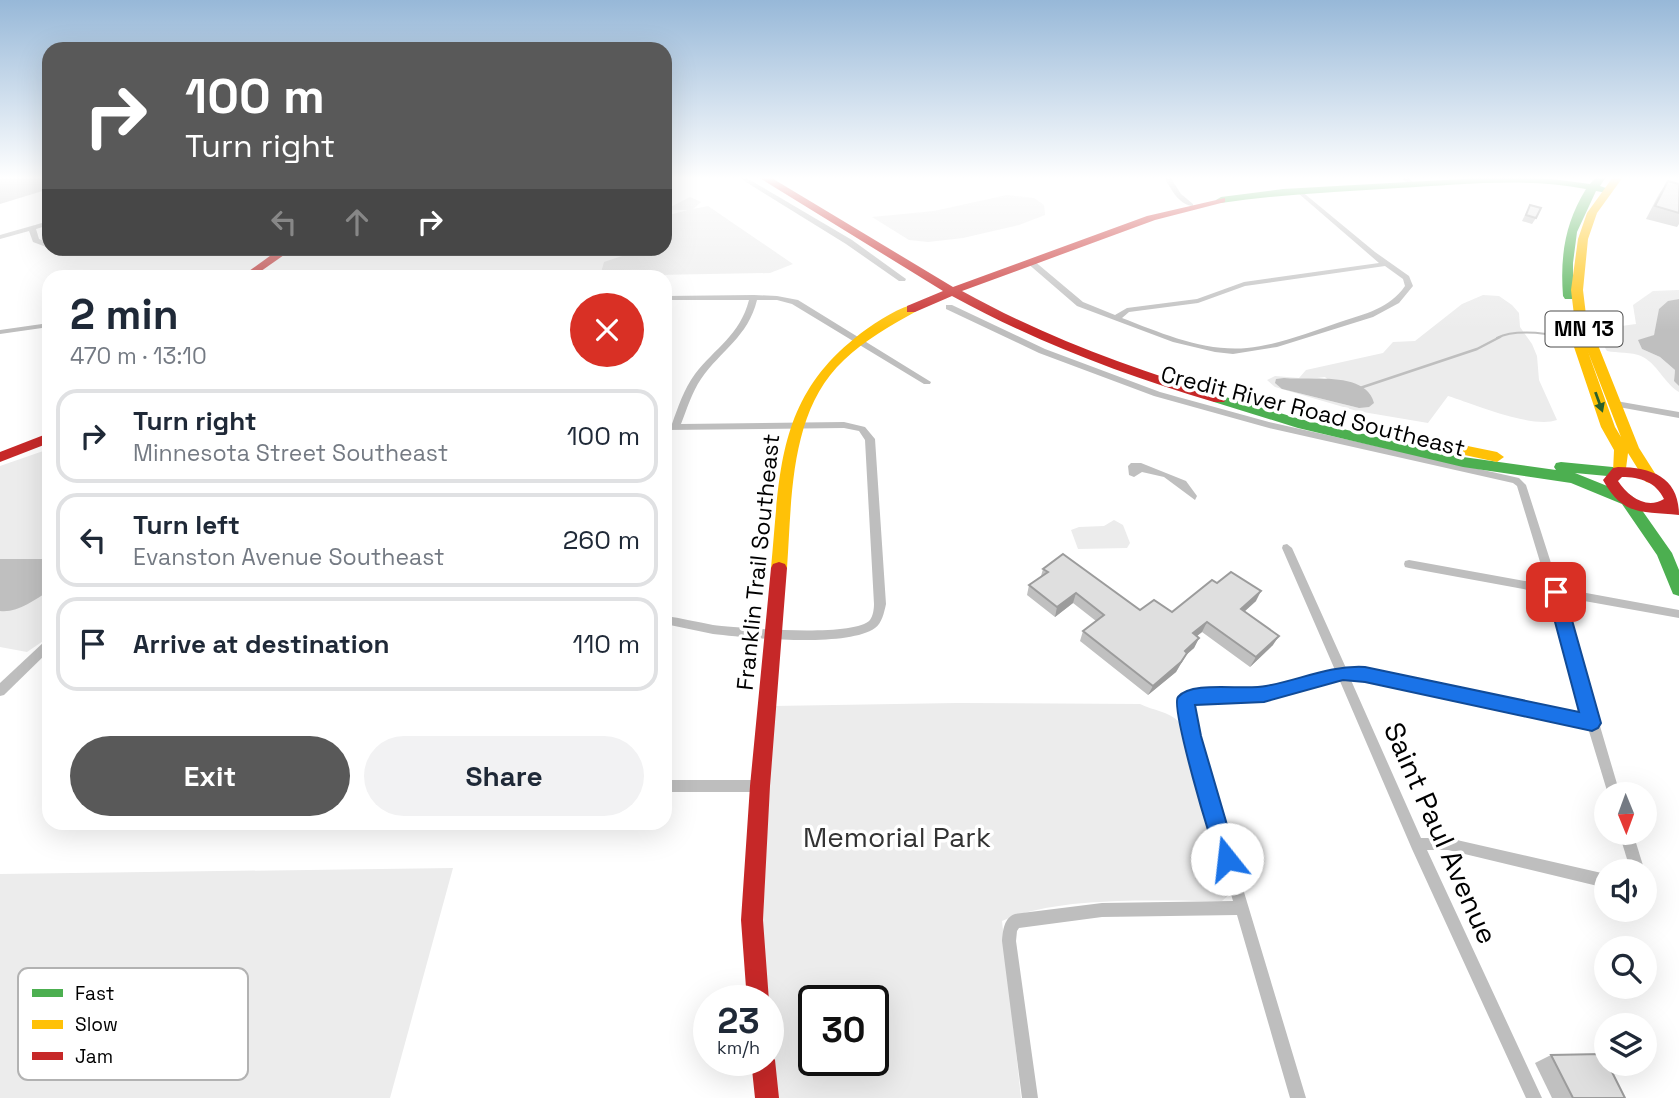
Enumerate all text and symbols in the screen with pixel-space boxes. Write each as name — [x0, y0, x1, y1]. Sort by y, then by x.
text: 100 m — [185, 65, 325, 127]
icon: right — [70, 70, 161, 161]
text: Turn right — [185, 126, 335, 166]
icon: left — [265, 203, 303, 241]
icon: ahead — [338, 203, 376, 241]
icon: right — [411, 203, 449, 241]
text: 2 min — [70, 288, 179, 341]
button: close — [570, 293, 644, 367]
road number: MN 13 — [1546, 312, 1622, 346]
text: 470 m · 13:10 — [70, 341, 207, 371]
street label: Credit River Road Southeast — [1158, 359, 1468, 463]
one-way arrow — [1594, 391, 1605, 412]
text: Turn right — [133, 404, 257, 438]
icon: right — [74, 417, 112, 455]
text: 100 m — [567, 419, 640, 453]
street label: Franklin Trail Southeast — [730, 432, 786, 692]
text: Minnesota Street Southeast — [133, 438, 448, 468]
text: Turn left — [133, 508, 240, 542]
icon: left — [74, 521, 112, 559]
text: 260 m — [563, 523, 640, 557]
text: Evanston Avenue Southeast — [133, 542, 445, 572]
pin — [1526, 562, 1586, 622]
icon: arrive — [1537, 573, 1575, 611]
icon: arrive — [74, 625, 112, 663]
text: Arrive at destination — [133, 627, 390, 661]
text: 110 m — [573, 627, 640, 661]
street label: Saint Paul Avenue — [1376, 717, 1506, 949]
button: Exit — [70, 736, 350, 816]
button: Share — [364, 736, 644, 816]
north arrow — [1594, 782, 1657, 845]
map controls — [1594, 782, 1657, 1076]
park label: Memorial Park — [803, 819, 991, 855]
position arrow — [1190, 822, 1264, 896]
button: sound — [1594, 859, 1657, 922]
button: search — [1594, 936, 1657, 999]
legend — [18, 968, 248, 1080]
text: Fast — [75, 981, 115, 1006]
speed limit sign: 30 — [798, 985, 889, 1076]
text: 23 — [717, 999, 760, 1043]
text: Slow — [75, 1012, 118, 1037]
button: layers — [1594, 1013, 1657, 1076]
text: km/h — [717, 1036, 760, 1059]
text: Jam — [75, 1044, 113, 1069]

